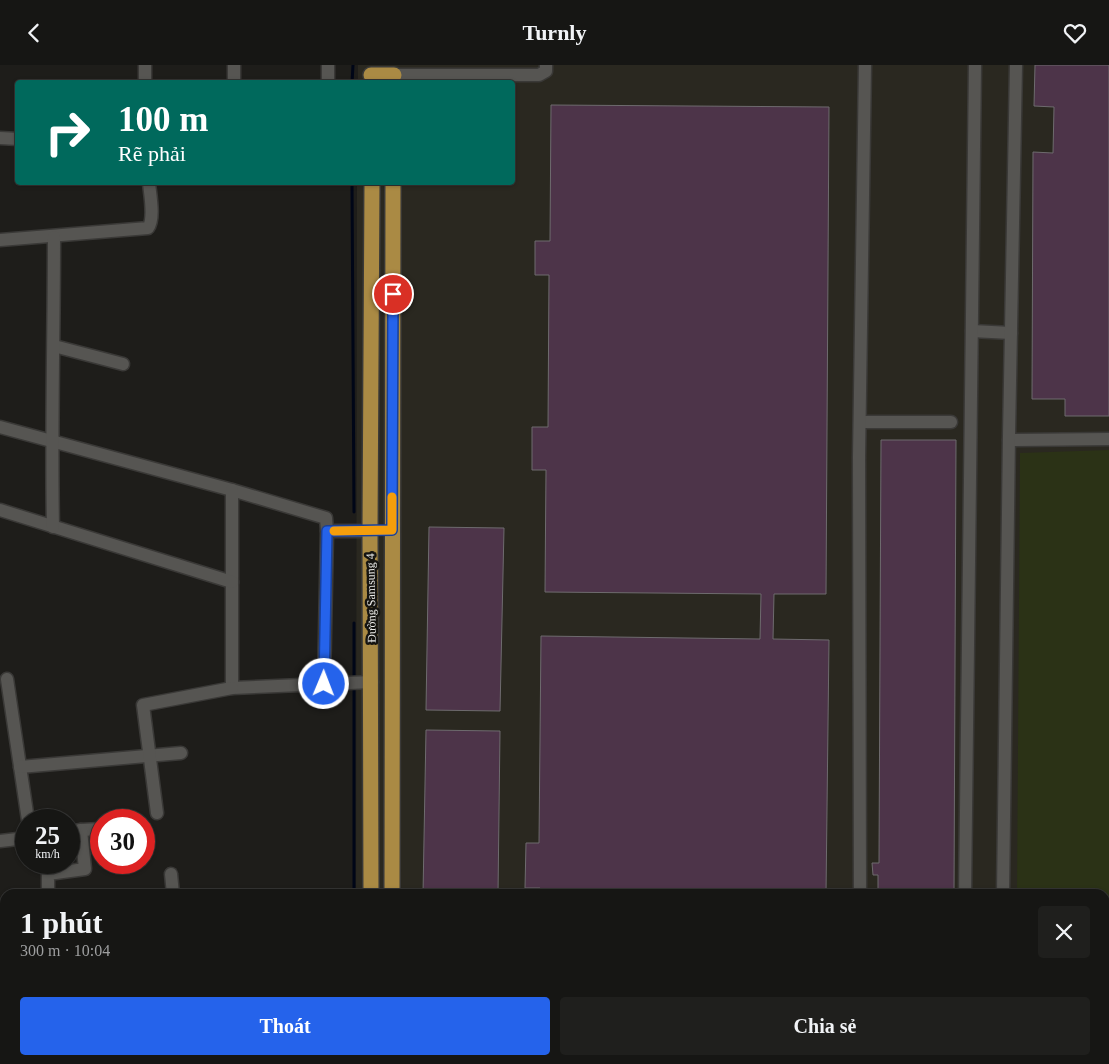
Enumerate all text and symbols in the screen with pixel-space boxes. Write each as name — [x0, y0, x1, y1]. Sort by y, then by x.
icon: back — [20, 19, 48, 47]
icon: heart — [1061, 19, 1089, 47]
text: Turnly — [522, 20, 587, 45]
icon: right — [35, 100, 100, 165]
text: 100 m — [118, 100, 208, 139]
text: Rẽ phải — [118, 141, 186, 166]
pin — [372, 273, 414, 315]
icon: arrive — [379, 280, 407, 308]
street label: Đường Samsung 4 — [363, 553, 379, 643]
position arrow — [297, 657, 349, 709]
speed limit sign: 30 — [90, 809, 155, 874]
text: 25 — [35, 822, 60, 849]
text: km/h — [35, 847, 60, 861]
text: 1 phút — [20, 906, 103, 939]
button: close — [1038, 906, 1090, 958]
text: 300 m · 10:04 — [20, 942, 110, 959]
button: Thoát — [20, 997, 550, 1055]
button: Chia sẻ — [560, 997, 1090, 1055]

